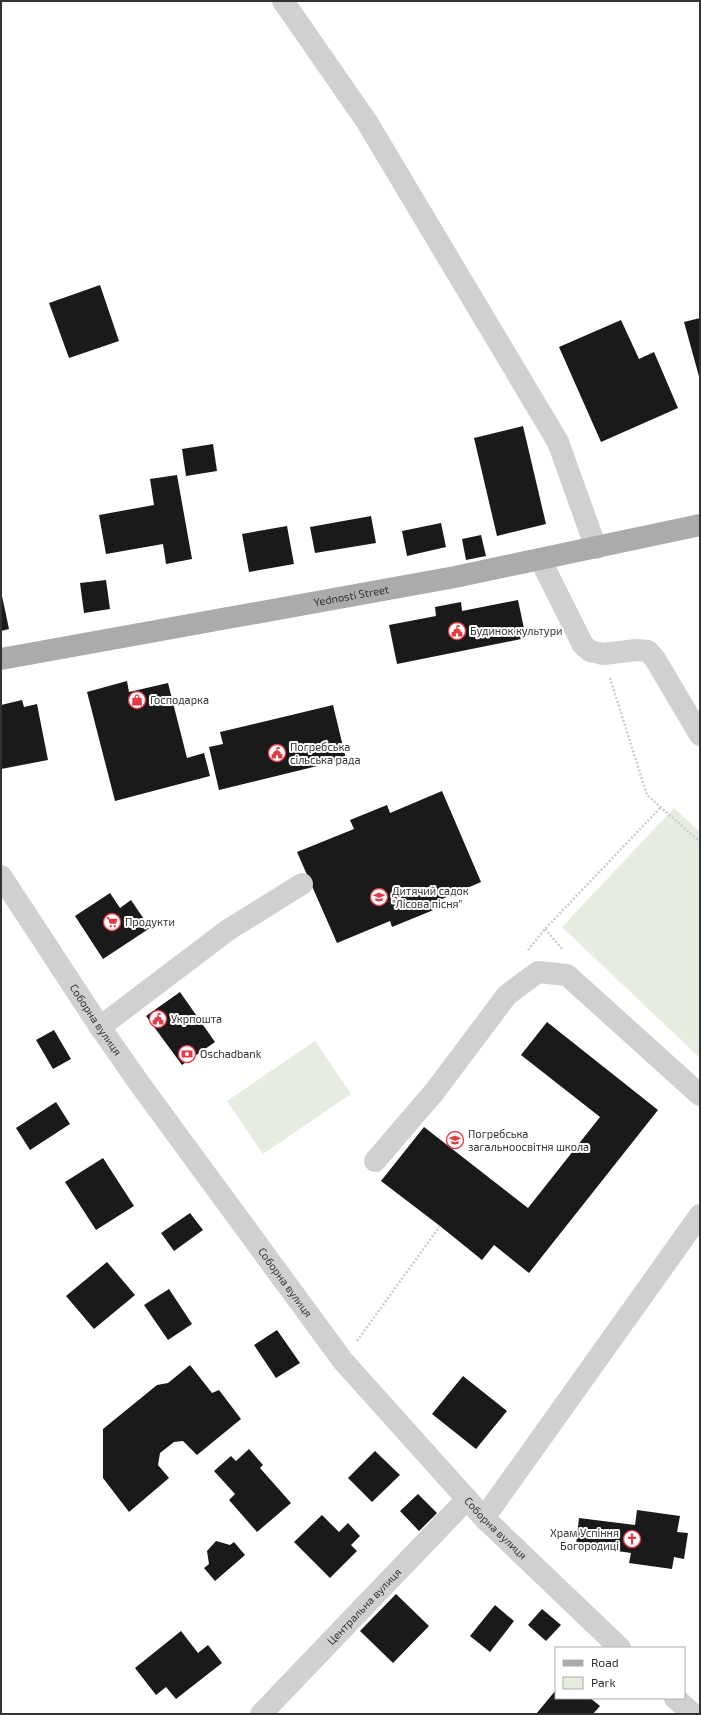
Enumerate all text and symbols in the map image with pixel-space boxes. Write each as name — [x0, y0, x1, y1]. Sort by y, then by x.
street label: Yednosti Street — [313, 582, 390, 608]
public building icon: Будинок культури — [447, 621, 467, 641]
place label: Будинок культури — [470, 624, 563, 638]
shop icon: Господарка — [127, 690, 147, 710]
place label: Господарка — [150, 693, 209, 706]
place label: Погребська сільська рада — [290, 740, 361, 766]
public building icon: Погребська сільська рада — [267, 743, 287, 763]
place label: Дитячий садок "Лісова пісня" — [392, 884, 469, 910]
school or university icon: Дитячий садок "Лісова пісня" — [369, 887, 389, 907]
supermarket icon: Продукти — [102, 912, 122, 932]
place label: Продукти — [125, 915, 175, 929]
street label: Соборна вулиця — [67, 981, 125, 1058]
public building icon: Укрпошта — [148, 1009, 168, 1029]
place label: Укрпошта — [171, 1012, 222, 1025]
bank icon: Oschadbank — [177, 1044, 197, 1064]
place label: Oschadbank — [200, 1047, 262, 1060]
place label: Погребська загальноосвітня школа — [468, 1127, 589, 1153]
school or university icon: Погребська загальноосвітня школа — [445, 1130, 465, 1150]
street label: Соборна вулиця — [256, 1245, 315, 1319]
street label: Соборна вулиця — [462, 1494, 530, 1562]
place label: Храм Успіння Богородиці — [550, 1526, 619, 1552]
church icon: Храм Успіння Богородиці — [622, 1529, 642, 1549]
street label: Центральна вулиця — [324, 1565, 403, 1647]
legend — [555, 1647, 685, 1699]
text: Road — [591, 1655, 619, 1669]
text: Park — [591, 1675, 616, 1689]

